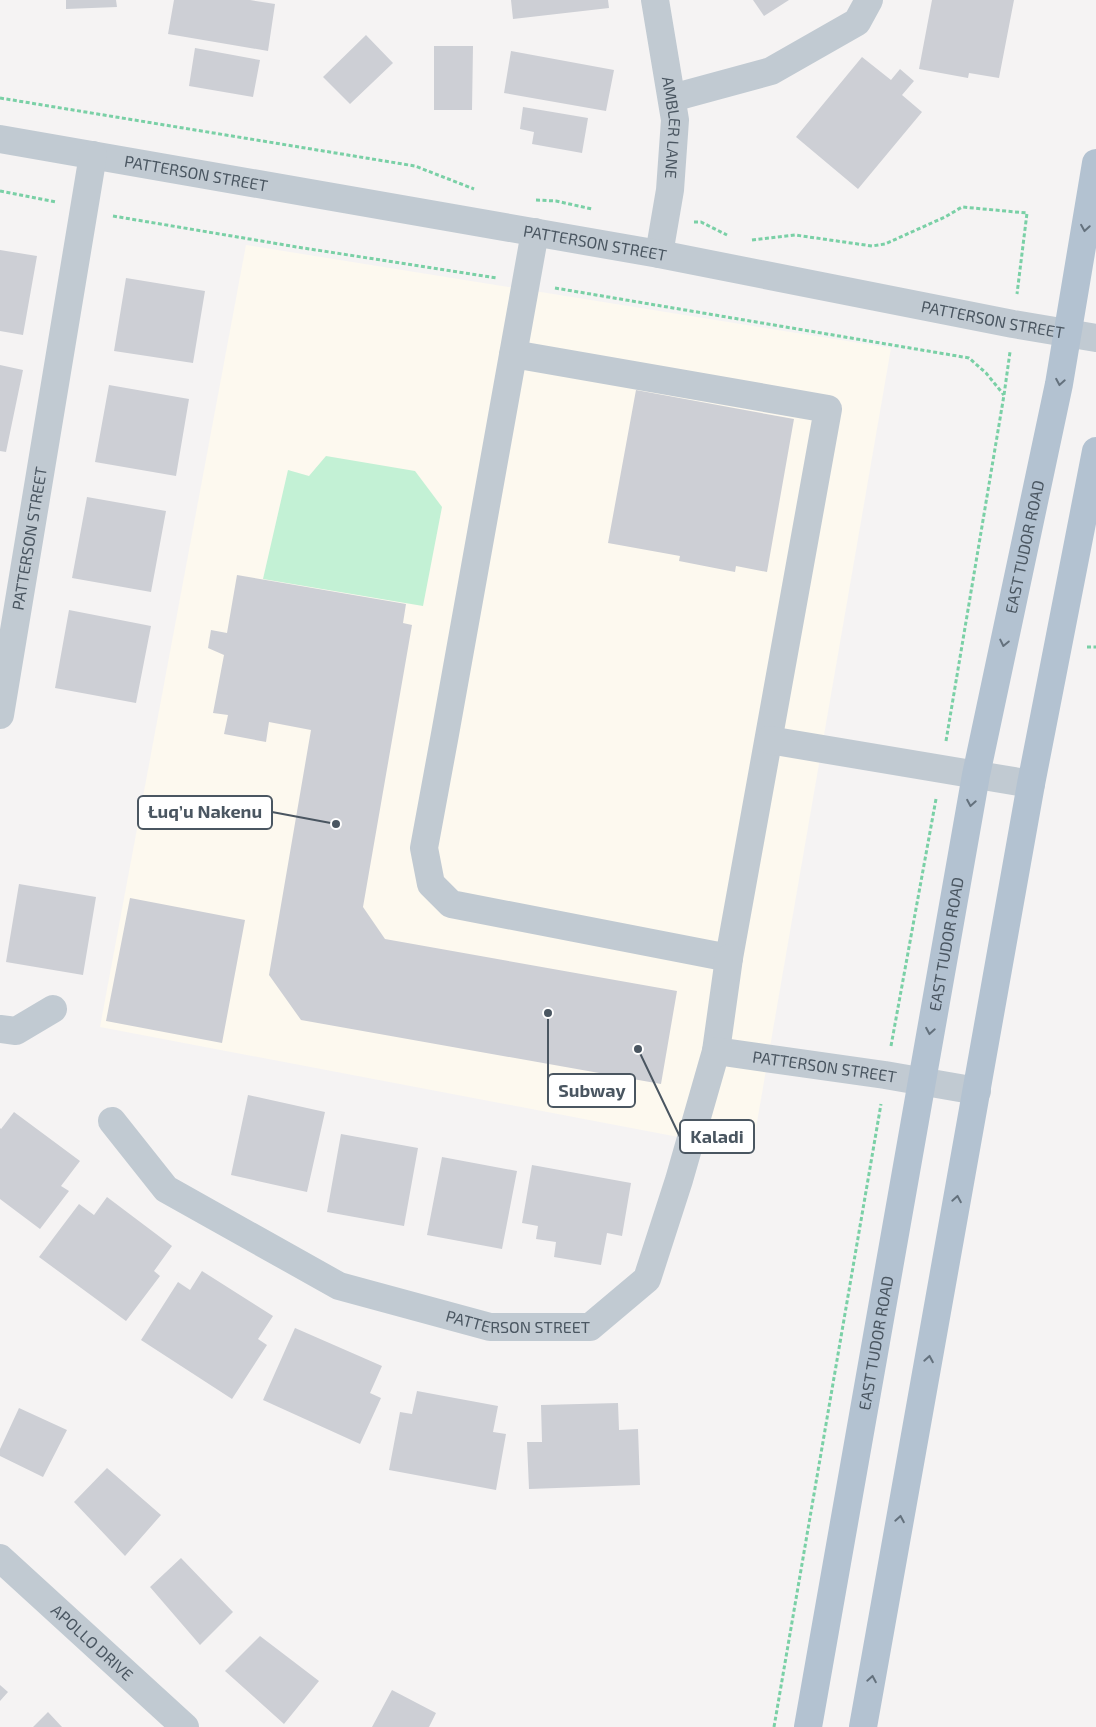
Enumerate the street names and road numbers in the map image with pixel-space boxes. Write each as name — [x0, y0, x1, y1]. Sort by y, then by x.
street label: AMBLER LANE — [659, 75, 685, 179]
street label: PATTERSON STREET — [123, 151, 269, 195]
street label: PATTERSON STREET — [522, 220, 668, 264]
street label: PATTERSON STREET — [920, 296, 1066, 341]
street label: PATTERSON STREET — [8, 465, 50, 612]
street label: EAST TUDOR ROAD — [1001, 478, 1047, 615]
street label: EAST TUDOR ROAD — [925, 875, 967, 1013]
street label: PATTERSON STREET — [751, 1046, 898, 1086]
street label: EAST TUDOR ROAD — [854, 1274, 896, 1411]
street label: PATTERSON STREET — [444, 1305, 590, 1336]
street label: APOLLO DRIVE — [48, 1600, 137, 1684]

